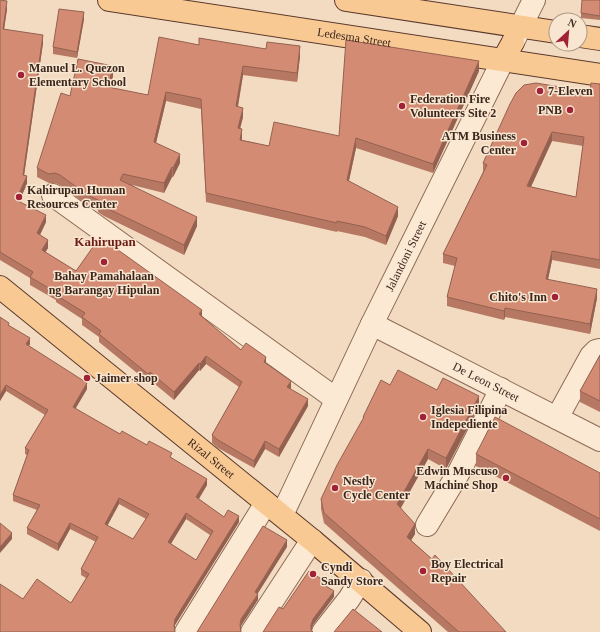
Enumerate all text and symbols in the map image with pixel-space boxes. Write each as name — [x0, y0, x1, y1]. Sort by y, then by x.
north arrow — [548, 12, 588, 52]
text: N — [566, 16, 579, 30]
street label: Ledesma Street — [316, 25, 393, 50]
place label: Manuel L. Quezon Elementary School — [29, 61, 127, 89]
marker: Manuel L. Quezon Elementary School — [16, 70, 26, 80]
place label: 7-Eleven — [548, 84, 593, 98]
marker: 7-Eleven — [535, 86, 545, 96]
place label: Federation Fire Volunteers Site 2 — [410, 92, 496, 120]
marker: Federation Fire Volunteers Site 2 — [397, 101, 407, 111]
place label: PNB — [538, 103, 562, 117]
marker: PNB — [565, 105, 575, 115]
place label: ATM Business Center — [442, 129, 517, 157]
marker: ATM Business Center — [519, 138, 529, 148]
place label: Kahirupan Human Resources Center — [27, 183, 126, 211]
marker: Kahirupan Human Resources Center — [14, 192, 24, 202]
street label: Jalandoni Street — [382, 218, 429, 294]
district label: Kahirupan — [74, 234, 136, 249]
marker: Bahay Pamahalaan ng Barangay Hipulan — [99, 257, 109, 267]
place label: Bahay Pamahalaan ng Barangay Hipulan — [49, 269, 160, 297]
place label: Chito's Inn — [489, 290, 547, 304]
marker: Chito's Inn — [550, 292, 560, 302]
street label: De Leon Street — [451, 359, 522, 405]
place label: Jaimer shop — [95, 371, 158, 385]
marker: Jaimer shop — [82, 373, 92, 383]
place label: Iglesia Filipina Indepediente — [431, 403, 507, 431]
marker: Iglesia Filipina Indepediente — [418, 412, 428, 422]
street label: Rizal Street — [185, 435, 238, 482]
place label: Edwin Muscuso Machine Shop — [416, 464, 498, 492]
marker: Edwin Muscuso Machine Shop — [501, 473, 511, 483]
place label: Nestly Cycle Center — [343, 474, 411, 502]
marker: Nestly Cycle Center — [330, 483, 340, 493]
place label: Boy Electrical Repair — [431, 557, 504, 585]
place label: Cyndi Sandy Store — [321, 560, 384, 588]
marker: Boy Electrical Repair — [418, 566, 428, 576]
marker: Cyndi Sandy Store — [308, 569, 318, 579]

